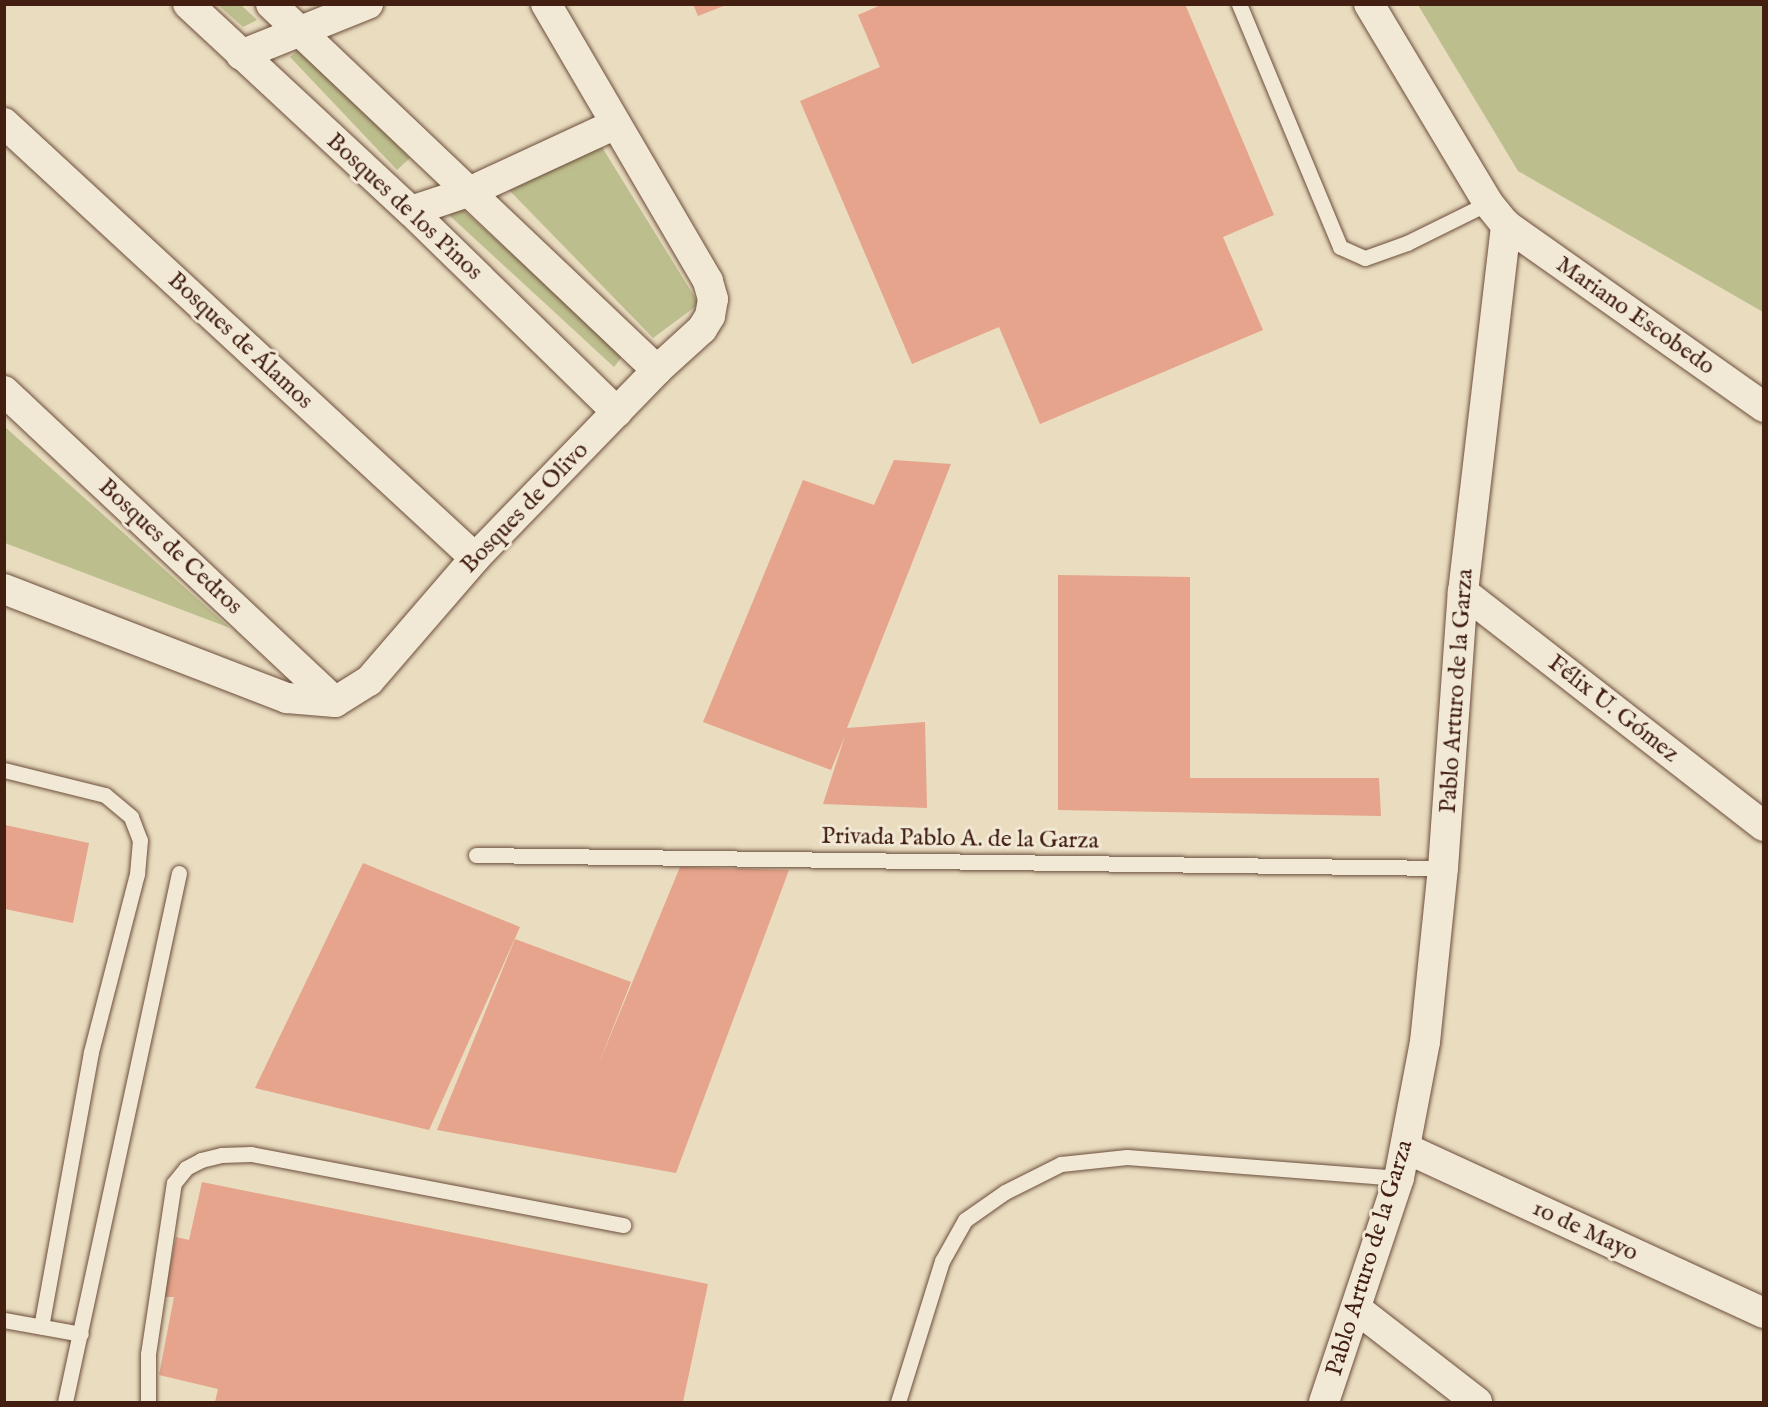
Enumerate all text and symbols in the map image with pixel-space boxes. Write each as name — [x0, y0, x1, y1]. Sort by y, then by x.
street label: Bosques de los Pinos — [320, 127, 488, 287]
street label: Mariano Escobedo — [1550, 250, 1720, 382]
street label: Bosques de Álamos — [161, 266, 319, 416]
street label: Bosques de Olivo — [455, 436, 595, 580]
street label: Bosques de Cedros — [92, 473, 248, 621]
street label: Pablo Arturo de la Garza — [1434, 568, 1480, 814]
street label: Félix U. Gómez — [1542, 649, 1684, 769]
street label: Privada Pablo A. de la Garza — [821, 822, 1099, 856]
street label: Pablo Arturo de la Garza — [1320, 1137, 1420, 1379]
street label: 1o de Mayo — [1528, 1194, 1642, 1268]

